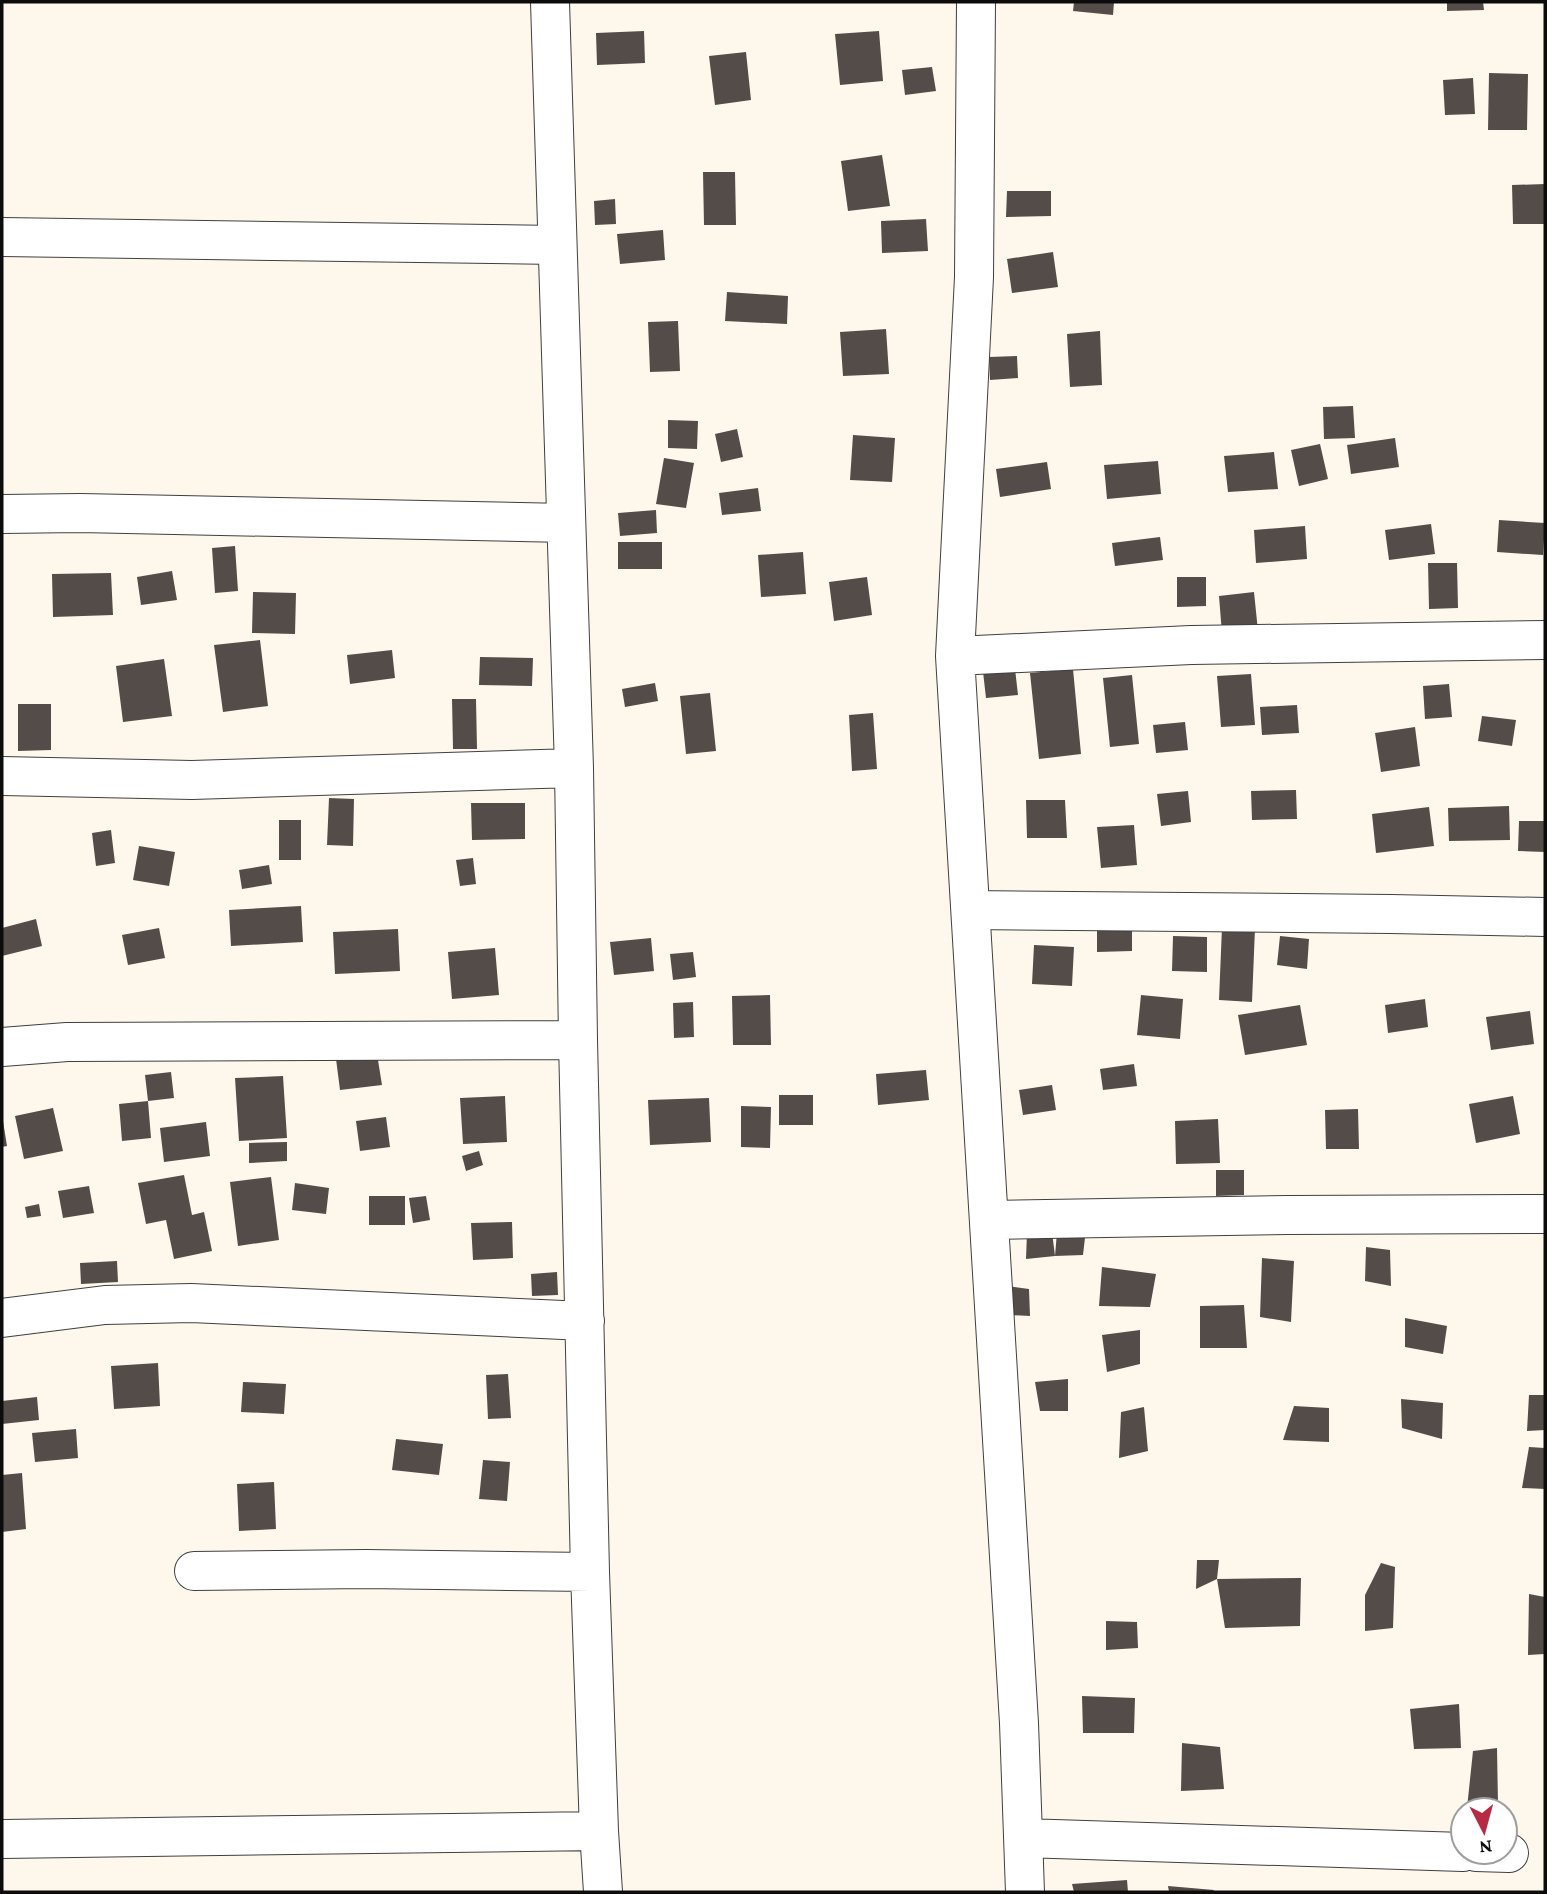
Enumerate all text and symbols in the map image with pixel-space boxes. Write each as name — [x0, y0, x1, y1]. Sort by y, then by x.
north arrow — [1449, 1796, 1519, 1866]
text: N — [1478, 1836, 1493, 1859]

